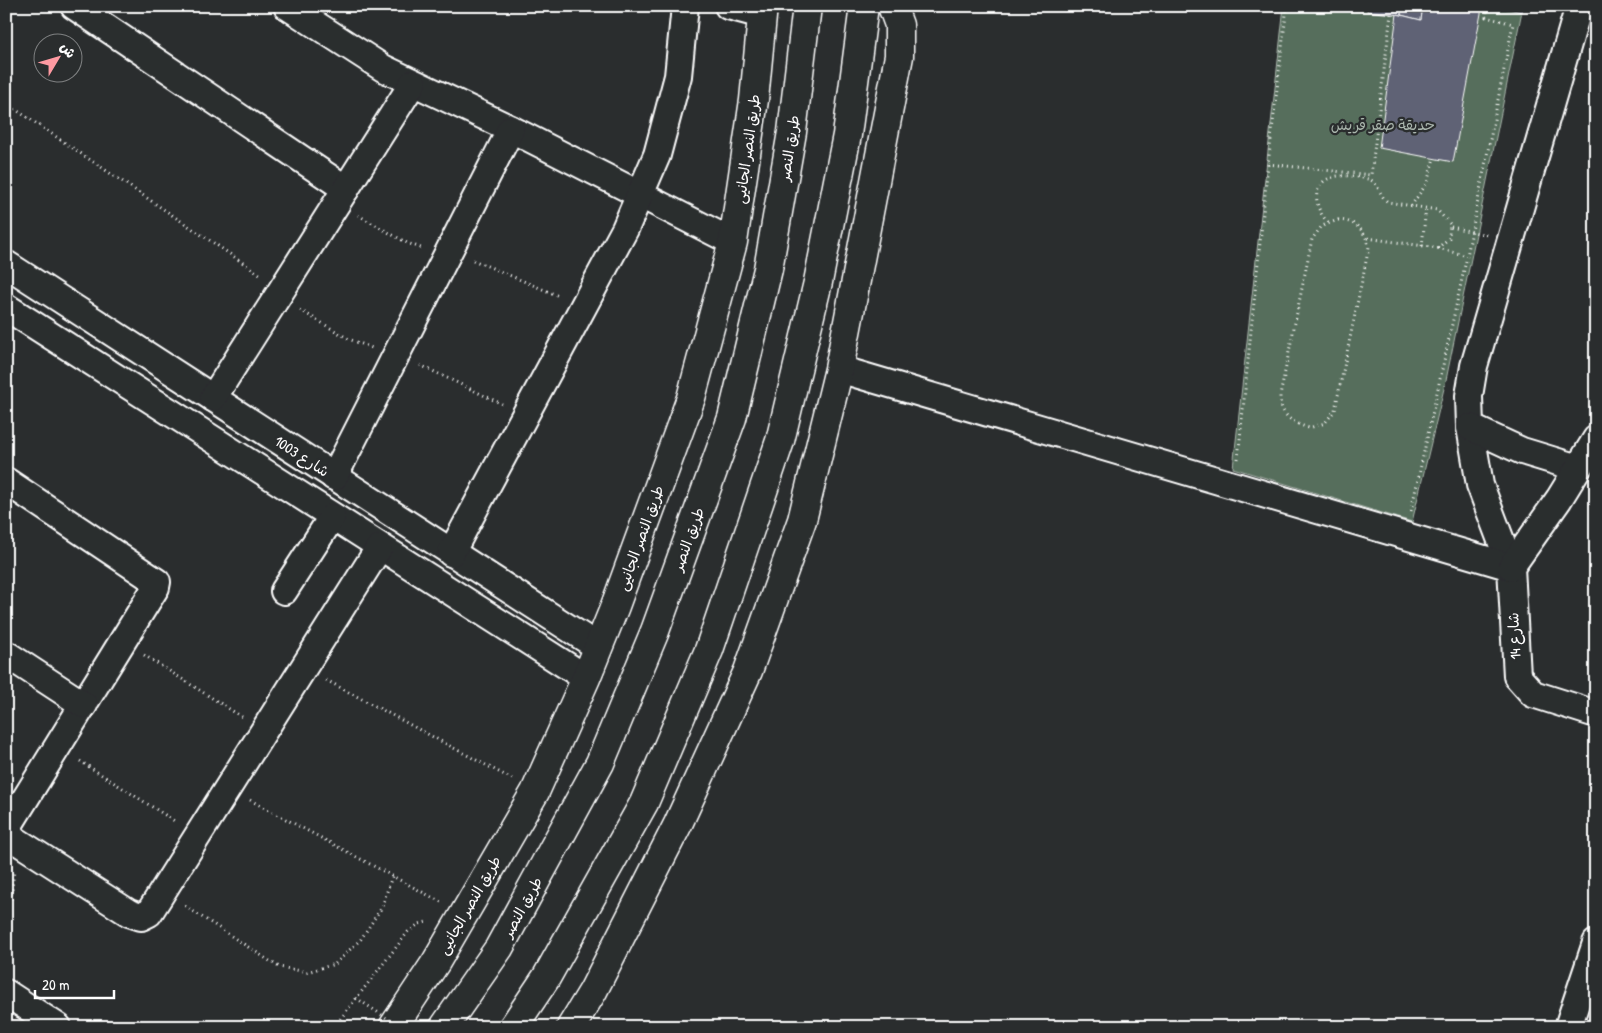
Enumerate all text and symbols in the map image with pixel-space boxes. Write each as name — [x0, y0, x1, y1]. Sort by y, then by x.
north arrow — [32, 32, 82, 82]
text: ش — [56, 38, 81, 62]
street label: طريق النصر الجانيى — [729, 93, 765, 205]
street label: طريق النصر — [773, 114, 805, 184]
park label: حديقة صقر قريش — [1331, 114, 1435, 135]
street label: شارع 1003 — [270, 430, 334, 482]
street label: طريق النصر الجانيى — [611, 482, 669, 594]
street label: طريق النصر — [666, 504, 709, 576]
street label: شارع 14 — [1502, 612, 1526, 660]
street label: طريق النصر الجانيى — [432, 852, 506, 958]
street label: طريق النصر — [496, 873, 547, 943]
scale bar — [35, 968, 114, 1000]
text: 20 m — [42, 974, 69, 995]

